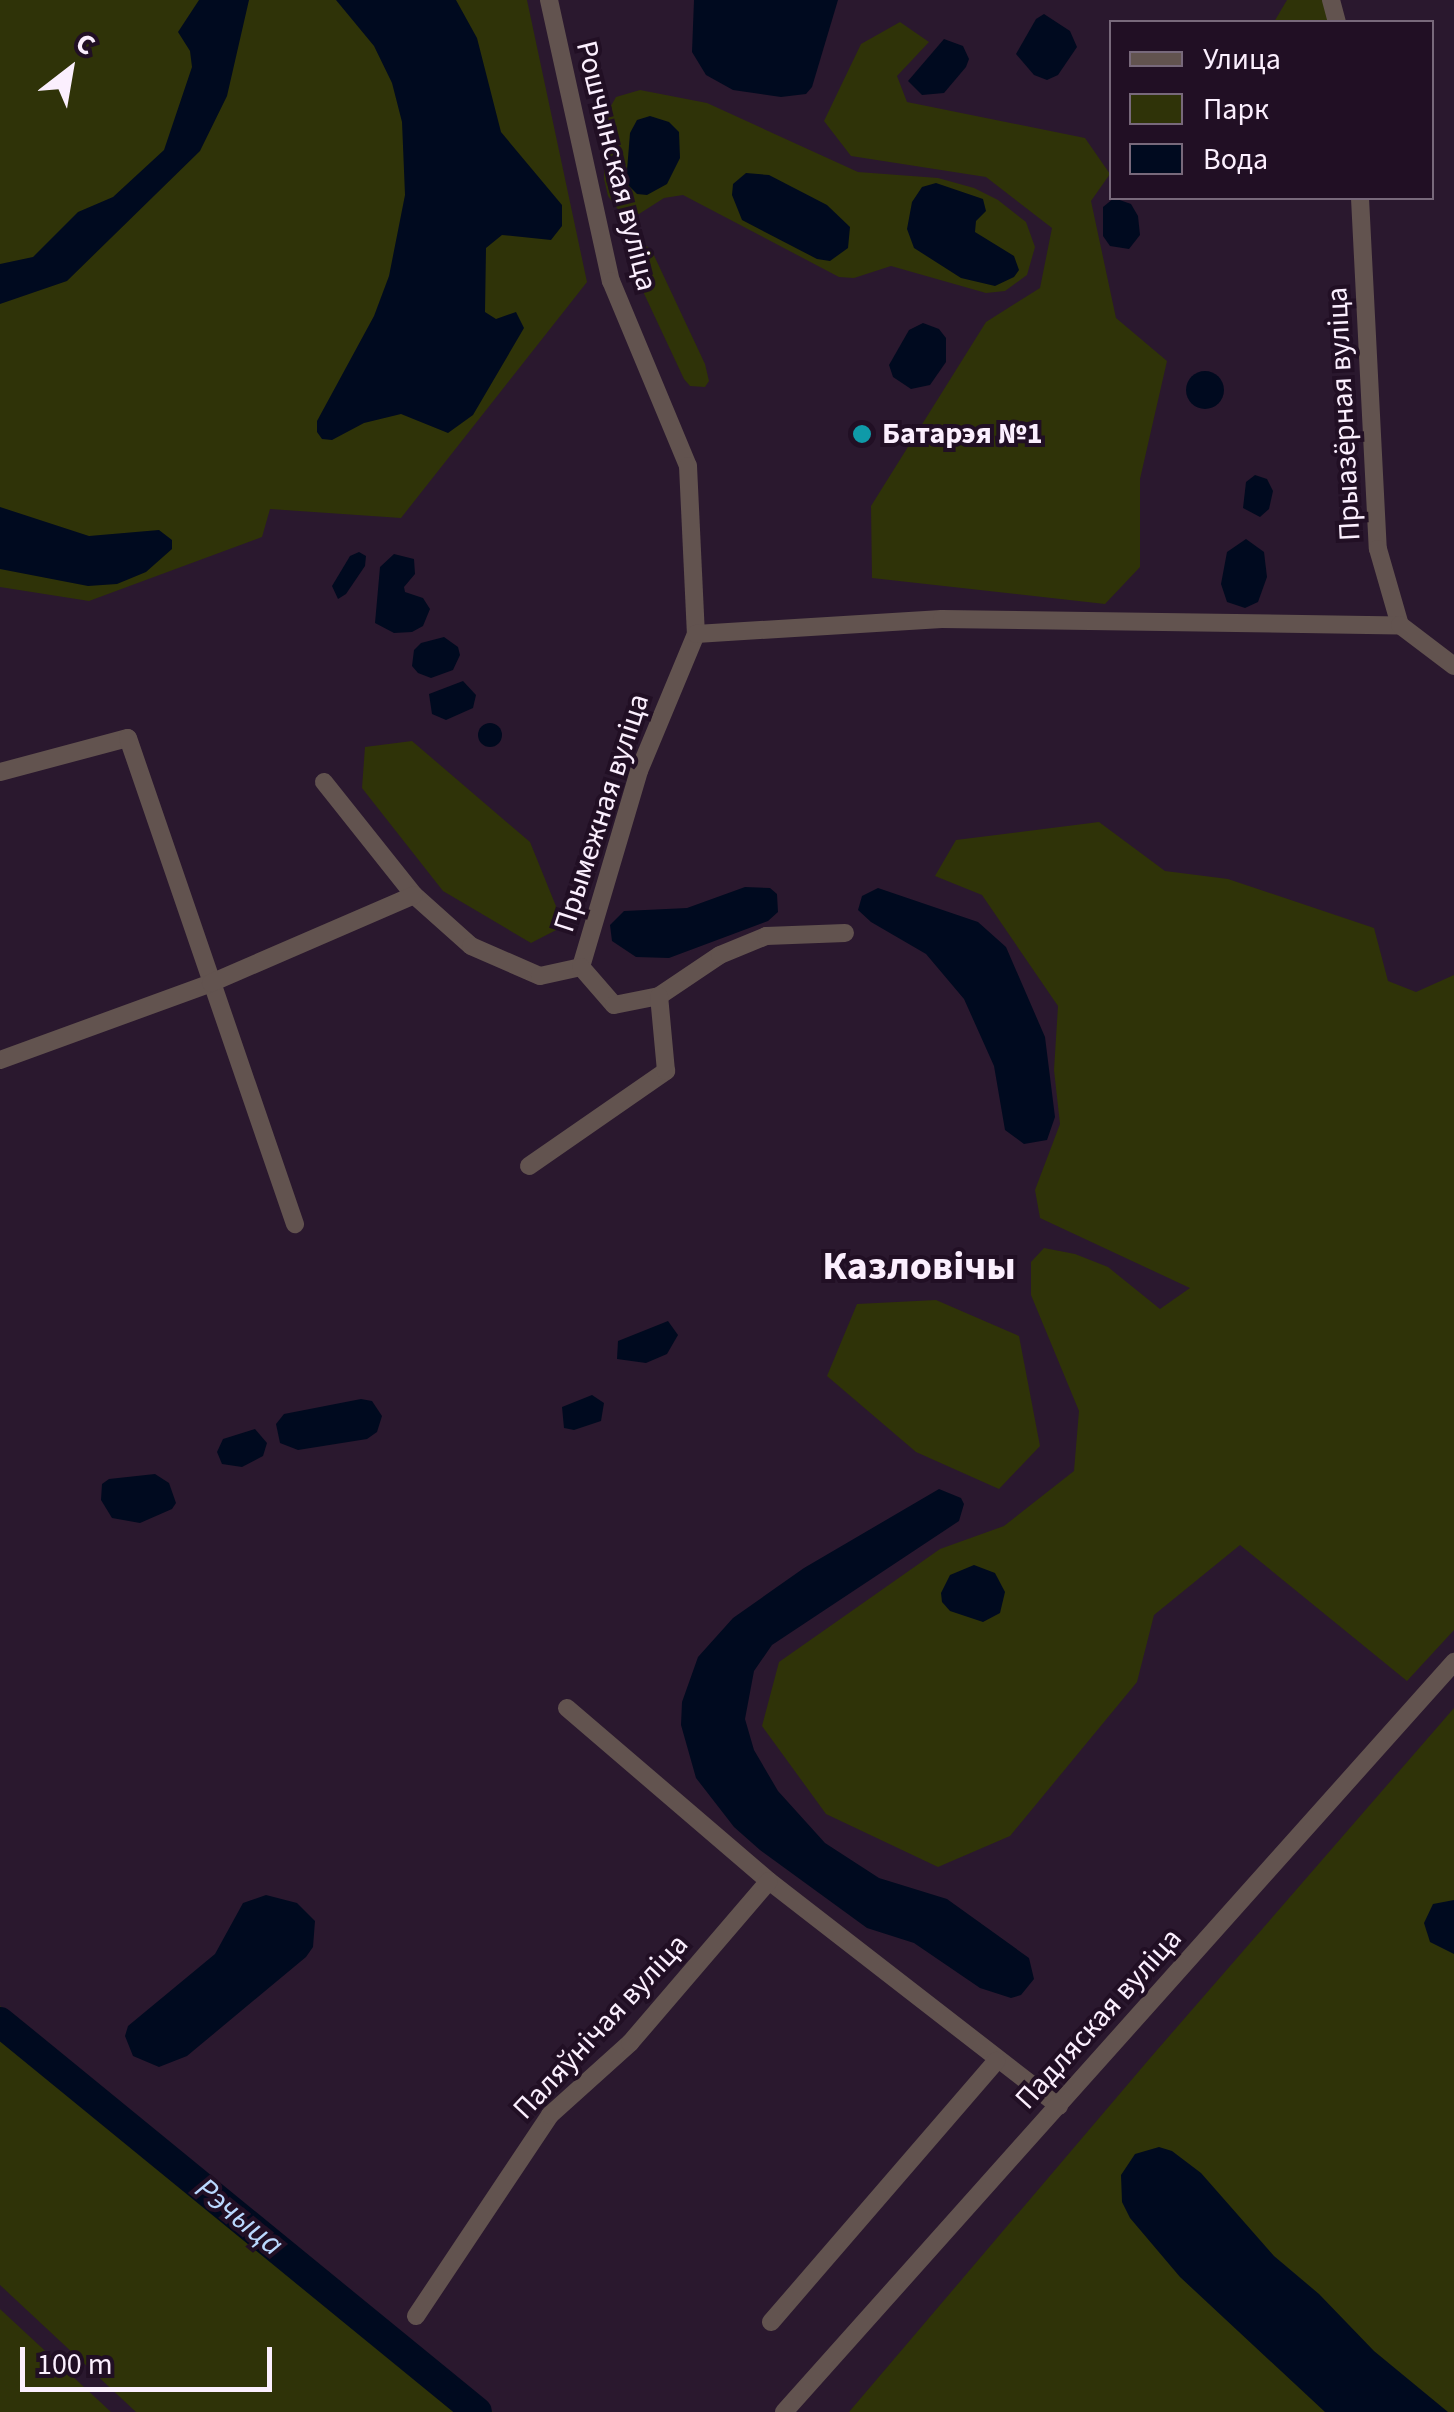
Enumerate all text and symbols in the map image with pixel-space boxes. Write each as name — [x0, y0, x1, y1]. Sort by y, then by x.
north arrow — [20, 20, 120, 120]
legend — [1109, 20, 1434, 200]
text: С — [68, 23, 103, 66]
street label: Рошчынская вуліца — [568, 37, 664, 295]
text: Улица — [1203, 38, 1281, 81]
text: Парк — [1203, 88, 1269, 131]
text: Вода — [1203, 138, 1268, 181]
street label: Прыазёрная вуліца — [1319, 286, 1369, 542]
place label: Батарэя №1 — [882, 416, 1043, 452]
marker: Батарэя №1 — [851, 423, 873, 445]
street label: Прымежная вуліца — [547, 689, 657, 937]
district label: Казловічы — [822, 1243, 1016, 1291]
street label: Падляская вуліца — [1008, 1921, 1190, 2117]
street label: Паляўнічая вуліца — [506, 1927, 696, 2127]
water label: Рэчыца — [187, 2170, 291, 2264]
scale bar — [25, 2327, 278, 2389]
text: 100 m — [37, 2343, 113, 2386]

